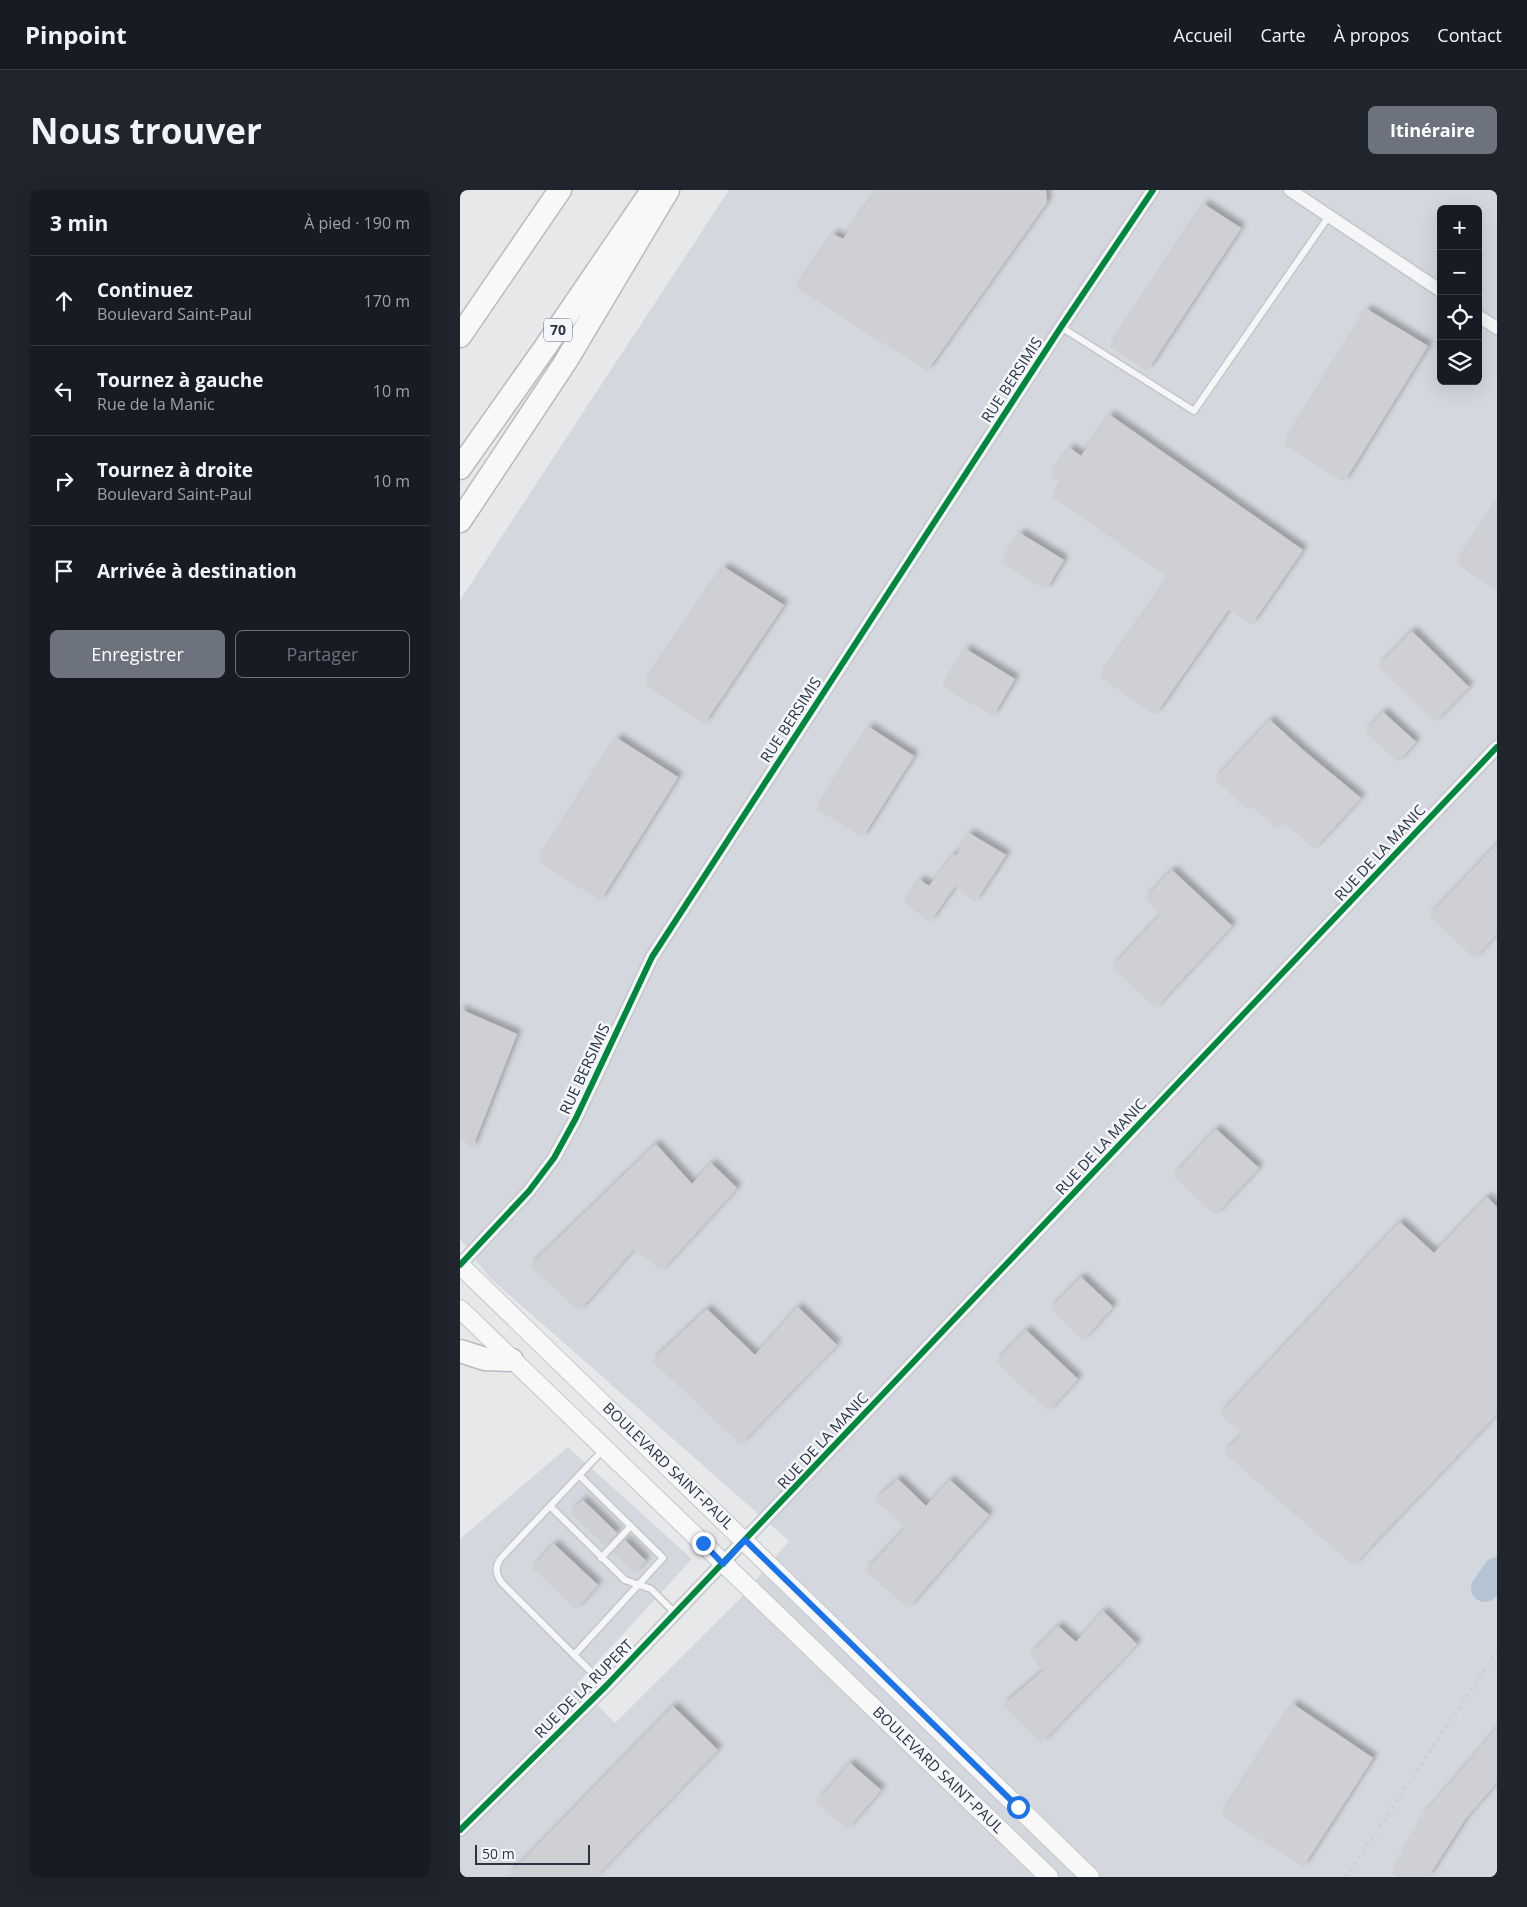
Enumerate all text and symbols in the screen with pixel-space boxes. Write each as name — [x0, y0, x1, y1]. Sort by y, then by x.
text: Pinpoint — [25, 18, 127, 51]
text: Accueil — [1174, 23, 1232, 47]
text: Carte — [1260, 23, 1306, 47]
text: À propos — [1334, 23, 1409, 47]
text: Contact — [1437, 23, 1502, 47]
button: Itinéraire — [1368, 106, 1497, 154]
text: Nous trouver — [30, 107, 262, 154]
map controls — [1437, 205, 1482, 385]
button: + — [1437, 205, 1482, 250]
text: 3 min — [50, 209, 108, 237]
text: À pied · 190 m — [304, 212, 410, 234]
button: − — [1437, 250, 1482, 295]
text: Continuez — [97, 277, 193, 303]
icon: ahead — [50, 287, 78, 315]
text: 170 m — [364, 290, 410, 312]
button: locate — [1437, 295, 1482, 340]
text: Boulevard Saint-Paul — [97, 303, 252, 325]
road number: 70 — [544, 318, 572, 342]
street label: RUE BERSIMIS — [976, 333, 1046, 426]
button: layers — [1437, 340, 1482, 385]
text: Tournez à gauche — [97, 367, 263, 393]
icon: left — [50, 377, 78, 405]
text: 10 m — [373, 380, 410, 402]
text: Rue de la Manic — [97, 393, 215, 415]
text: Tournez à droite — [97, 457, 253, 483]
icon: right — [50, 467, 78, 495]
text: 10 m — [373, 470, 410, 492]
text: Boulevard Saint-Paul — [97, 483, 252, 505]
icon: arrive — [50, 557, 78, 585]
text: Arrivée à destination — [97, 558, 297, 584]
button: Enregistrer — [50, 630, 225, 678]
button: Partager — [235, 630, 410, 678]
street label: RUE BERSIMIS — [755, 673, 825, 766]
street label: RUE DE LA MANIC — [1329, 800, 1429, 905]
street label: RUE BERSIMIS — [554, 1020, 614, 1117]
street label: RUE DE LA MANIC — [1050, 1094, 1150, 1199]
street label: RUE DE LA MANIC — [772, 1388, 872, 1493]
street label: BOULEVARD SAINT-PAUL — [599, 1397, 739, 1533]
route end — [692, 1532, 715, 1555]
street label: RUE DE LA RUPERT — [530, 1634, 637, 1742]
street label: BOULEVARD SAINT-PAUL — [869, 1701, 1009, 1837]
route start — [1007, 1796, 1030, 1819]
scale bar — [475, 1842, 590, 1865]
text: 50 m — [482, 1844, 515, 1863]

